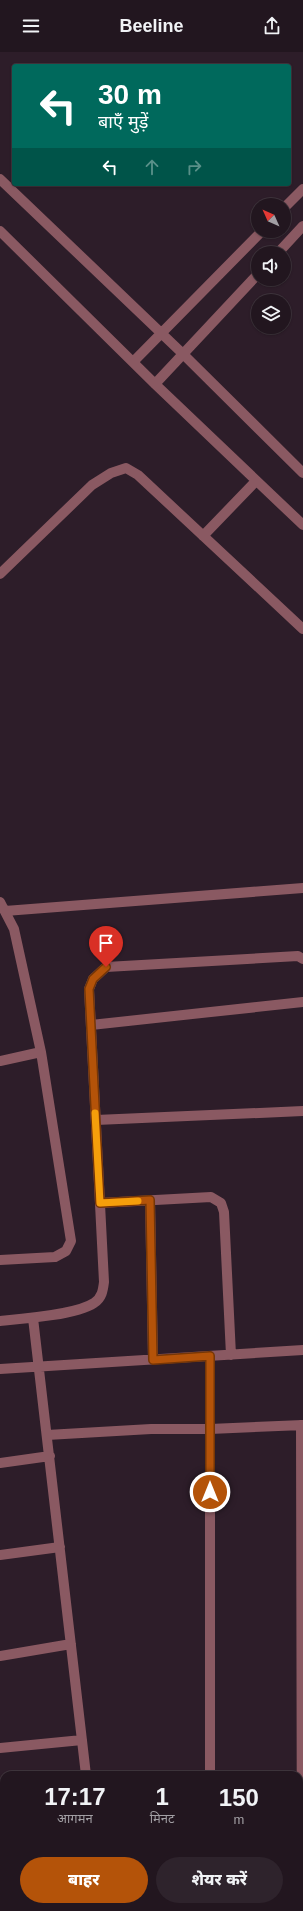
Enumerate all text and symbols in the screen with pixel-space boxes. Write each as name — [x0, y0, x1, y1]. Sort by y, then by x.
icon: menu — [20, 15, 42, 37]
icon: share — [261, 15, 283, 37]
text: Beeline — [119, 16, 184, 36]
text: 30 m — [98, 79, 162, 110]
icon: left — [32, 80, 84, 132]
text: बाएँ मुड़ें — [98, 112, 148, 132]
icon: left — [99, 156, 121, 178]
icon: ahead — [141, 156, 163, 178]
icon: right — [183, 156, 205, 178]
north arrow — [251, 198, 291, 238]
map controls — [251, 198, 291, 334]
button: sound — [251, 246, 291, 286]
button: layers — [251, 294, 291, 334]
pin — [89, 926, 123, 967]
icon: arrive — [95, 932, 117, 954]
position arrow — [189, 1471, 231, 1513]
text: 17:17 — [44, 1783, 106, 1810]
text: 1 — [155, 1783, 169, 1810]
text: 150 — [219, 1784, 259, 1811]
text: आगमन — [57, 1811, 93, 1826]
text: मिनट — [150, 1811, 175, 1826]
text: m — [233, 1812, 244, 1827]
button: बाहर — [20, 1857, 148, 1903]
button: शेयर करें — [156, 1857, 283, 1903]

